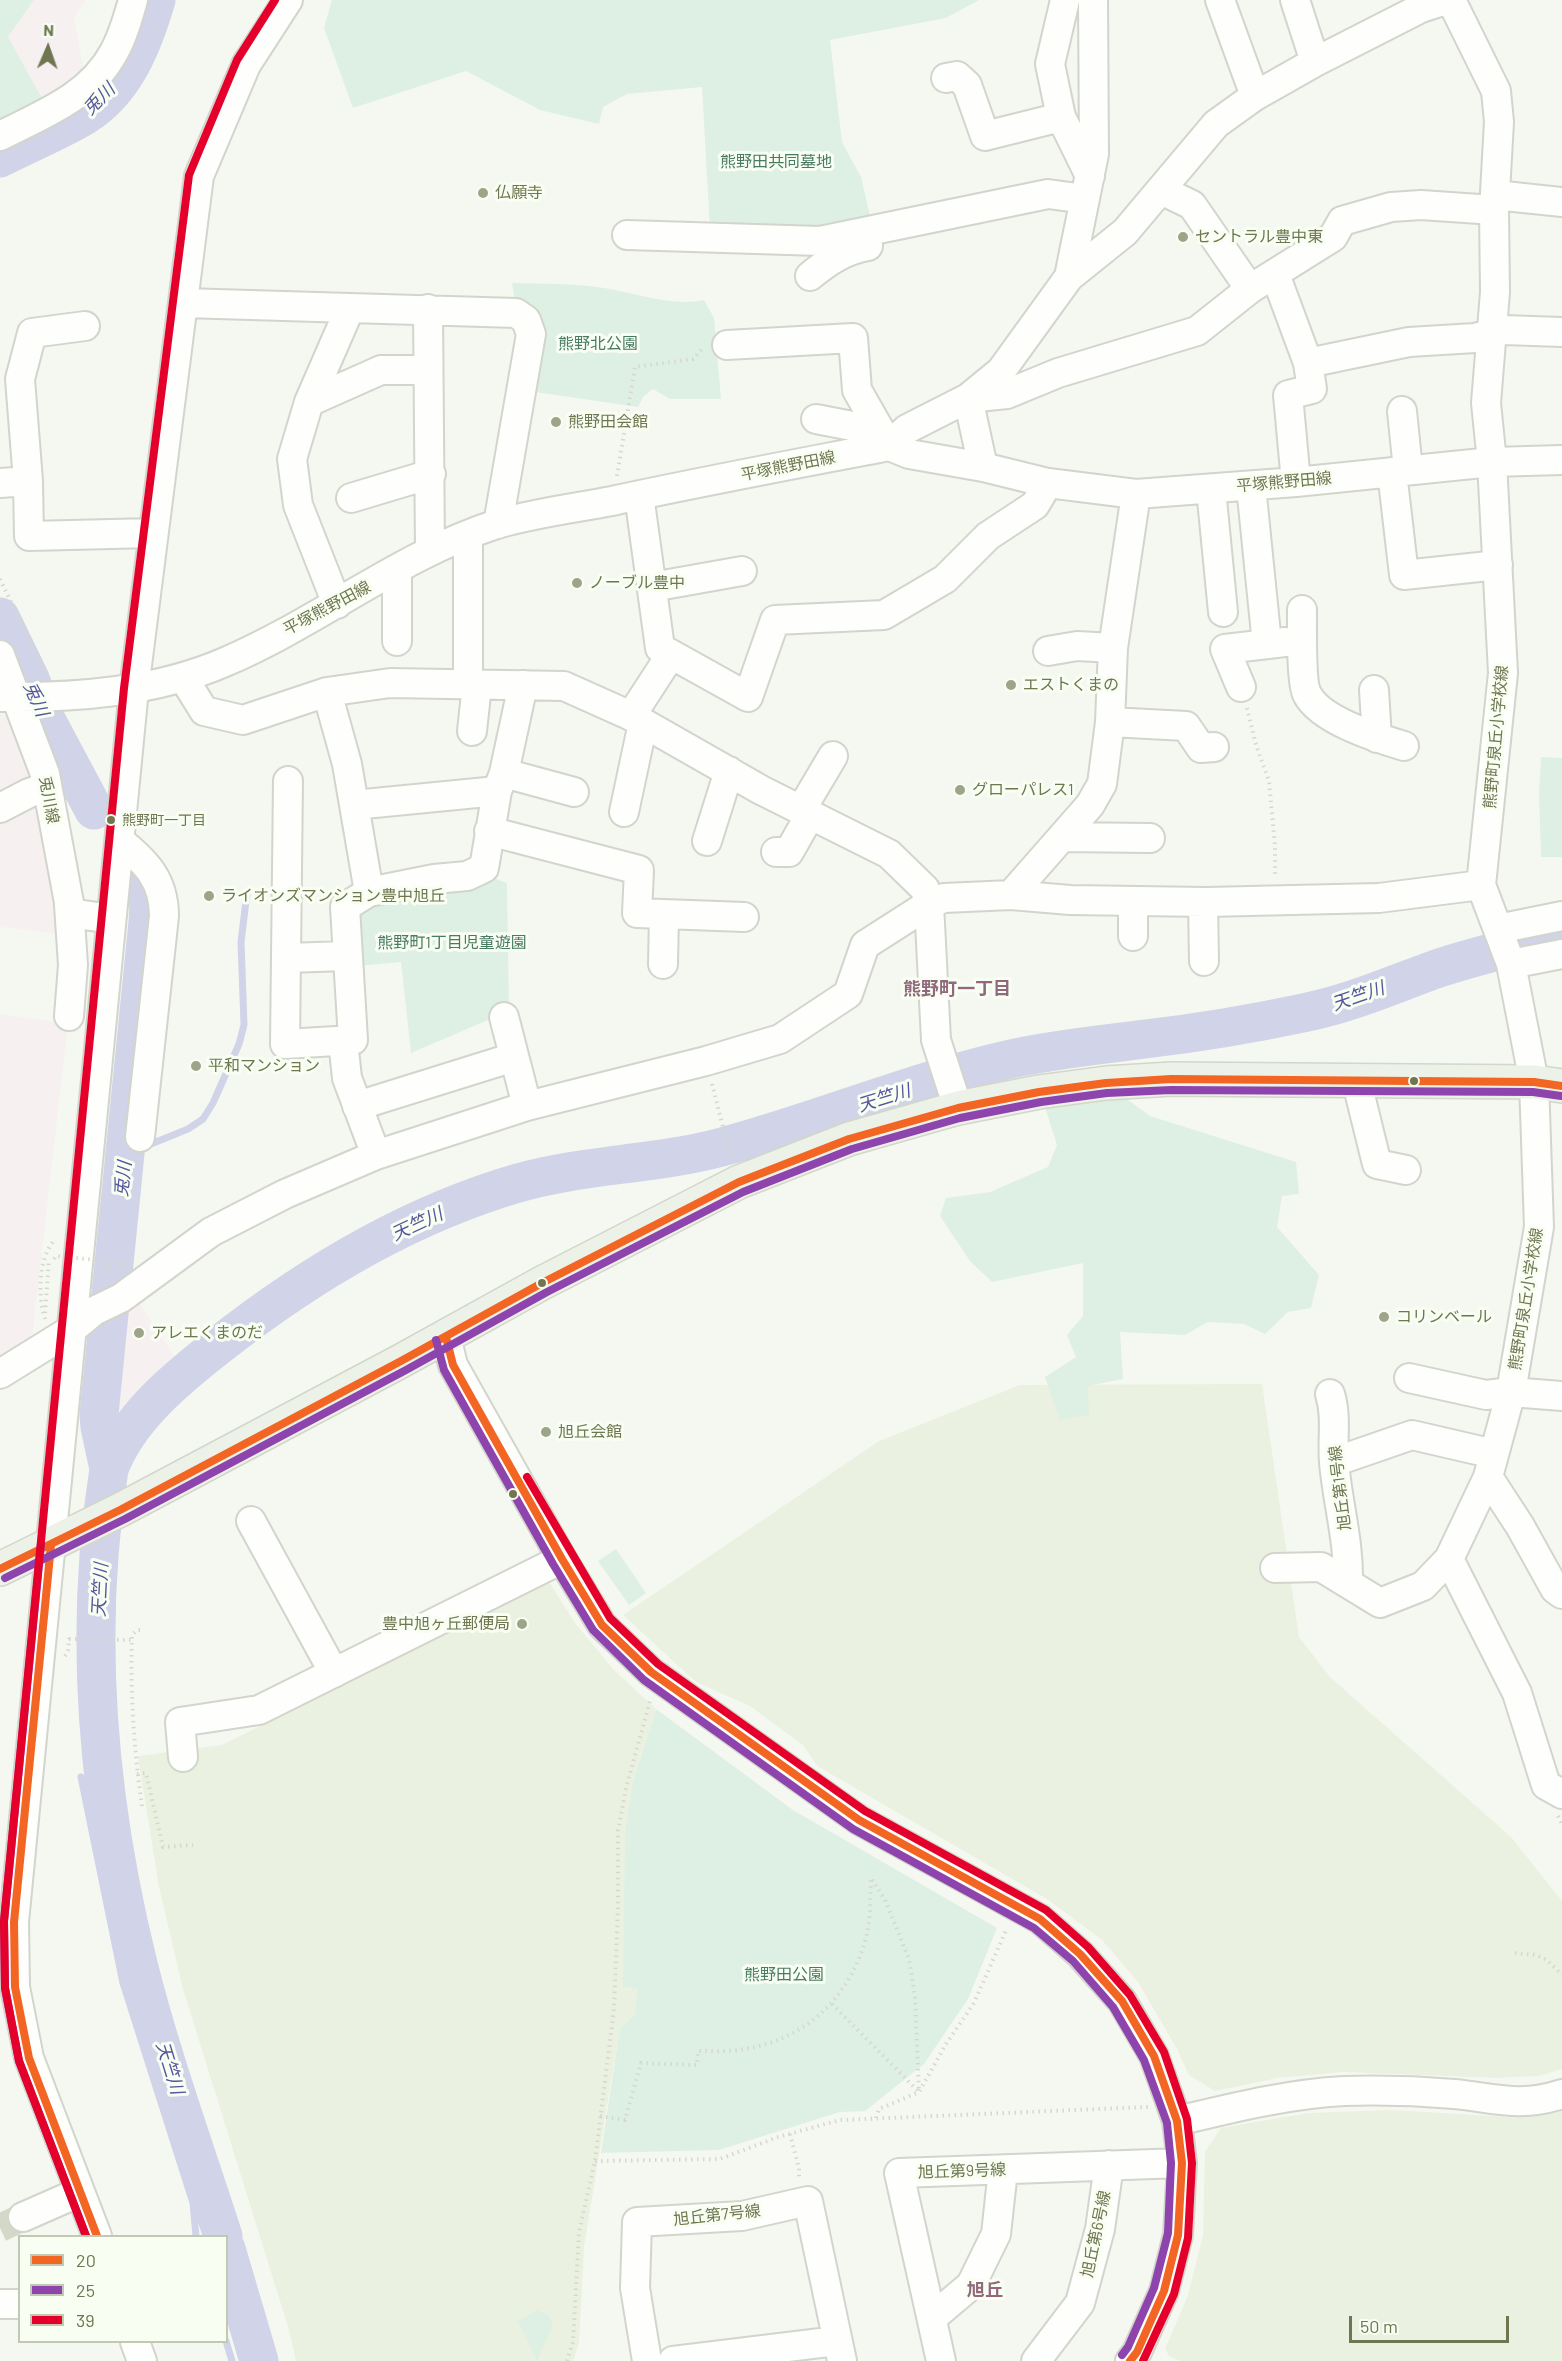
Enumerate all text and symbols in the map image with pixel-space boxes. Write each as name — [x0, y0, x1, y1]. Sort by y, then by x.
north arrow — [18, 18, 78, 78]
text: N — [43, 20, 54, 39]
water label: 兎川 — [79, 79, 119, 119]
park label: 熊野田共同墓地 — [720, 152, 832, 172]
place label: 仏願寺 — [495, 183, 543, 203]
marker: 仏願寺 — [476, 186, 490, 200]
place label: セントラル豊中東 — [1195, 227, 1323, 247]
marker: セントラル豊中東 — [1176, 230, 1190, 244]
park label: 熊野北公園 — [558, 334, 638, 354]
place label: 熊野田会館 — [568, 412, 648, 432]
marker: 熊野田会館 — [549, 415, 563, 429]
street label: 平塚熊野田線 — [739, 447, 837, 485]
street label: 平塚熊野田線 — [1235, 468, 1333, 496]
place label: ノーブル豊中 — [589, 573, 685, 593]
marker: ノーブル豊中 — [570, 576, 584, 590]
street label: 平塚熊野田線 — [280, 577, 374, 639]
street label: 熊野町泉丘小学校線 — [1480, 664, 1512, 810]
place label: エストくまの — [1023, 675, 1119, 695]
water label: 兎川 — [19, 678, 53, 720]
marker: エストくまの — [1004, 678, 1018, 692]
street label: 兎川線 — [35, 775, 63, 825]
place label: グローパレス1 — [972, 780, 1074, 800]
marker: グローパレス1 — [953, 783, 967, 797]
place label: 熊野町一丁目 — [122, 812, 206, 828]
marker: 熊野町一丁目 — [105, 814, 117, 826]
place label: ライオンズマンション豊中旭丘 — [221, 886, 445, 906]
marker: ライオンズマンション豊中旭丘 — [202, 889, 216, 903]
park label: 熊野町1丁目児童遊園 — [377, 933, 527, 953]
water label: 天竺川 — [1329, 977, 1387, 1015]
district label: 熊野町一丁目 — [903, 978, 1011, 1000]
place label: 平和マンション — [208, 1056, 320, 1076]
marker: 平和マンション — [189, 1059, 203, 1073]
unlabelled marker — [1408, 1075, 1420, 1087]
water label: 天竺川 — [855, 1080, 913, 1116]
water label: 兎川 — [110, 1160, 136, 1198]
water label: 天竺川 — [388, 1203, 446, 1245]
street label: 熊野町泉丘小学校線 — [1505, 1226, 1547, 1372]
unlabelled marker — [536, 1277, 548, 1289]
place label: コリンベール — [1396, 1307, 1492, 1327]
marker: コリンベール — [1377, 1310, 1391, 1324]
place label: アレエくまのだ — [151, 1323, 263, 1343]
marker: アレエくまのだ — [132, 1326, 146, 1340]
place label: 旭丘会館 — [558, 1422, 622, 1442]
marker: 旭丘会館 — [539, 1425, 553, 1439]
street label: 旭丘第1号線 — [1325, 1444, 1355, 1532]
unlabelled marker — [507, 1488, 519, 1500]
water label: 天竺川 — [88, 1562, 112, 1618]
place label: 豊中旭ヶ丘郵便局 — [382, 1614, 510, 1634]
marker: 豊中旭ヶ丘郵便局 — [515, 1617, 529, 1631]
park label: 熊野田公園 — [744, 1965, 824, 1985]
water label: 天竺川 — [152, 2039, 188, 2097]
street label: 旭丘第9号線 — [918, 2160, 1006, 2182]
street label: 旭丘第6号線 — [1077, 2189, 1115, 2279]
street label: 旭丘第7号線 — [672, 2201, 762, 2229]
legend — [18, 2235, 228, 2343]
text: 20 — [76, 2249, 96, 2271]
text: 25 — [76, 2279, 95, 2301]
district label: 旭丘 — [967, 2279, 1003, 2301]
scale bar — [1352, 2304, 1512, 2342]
text: 39 — [76, 2309, 95, 2331]
text: 50 m — [1360, 2315, 1398, 2337]

